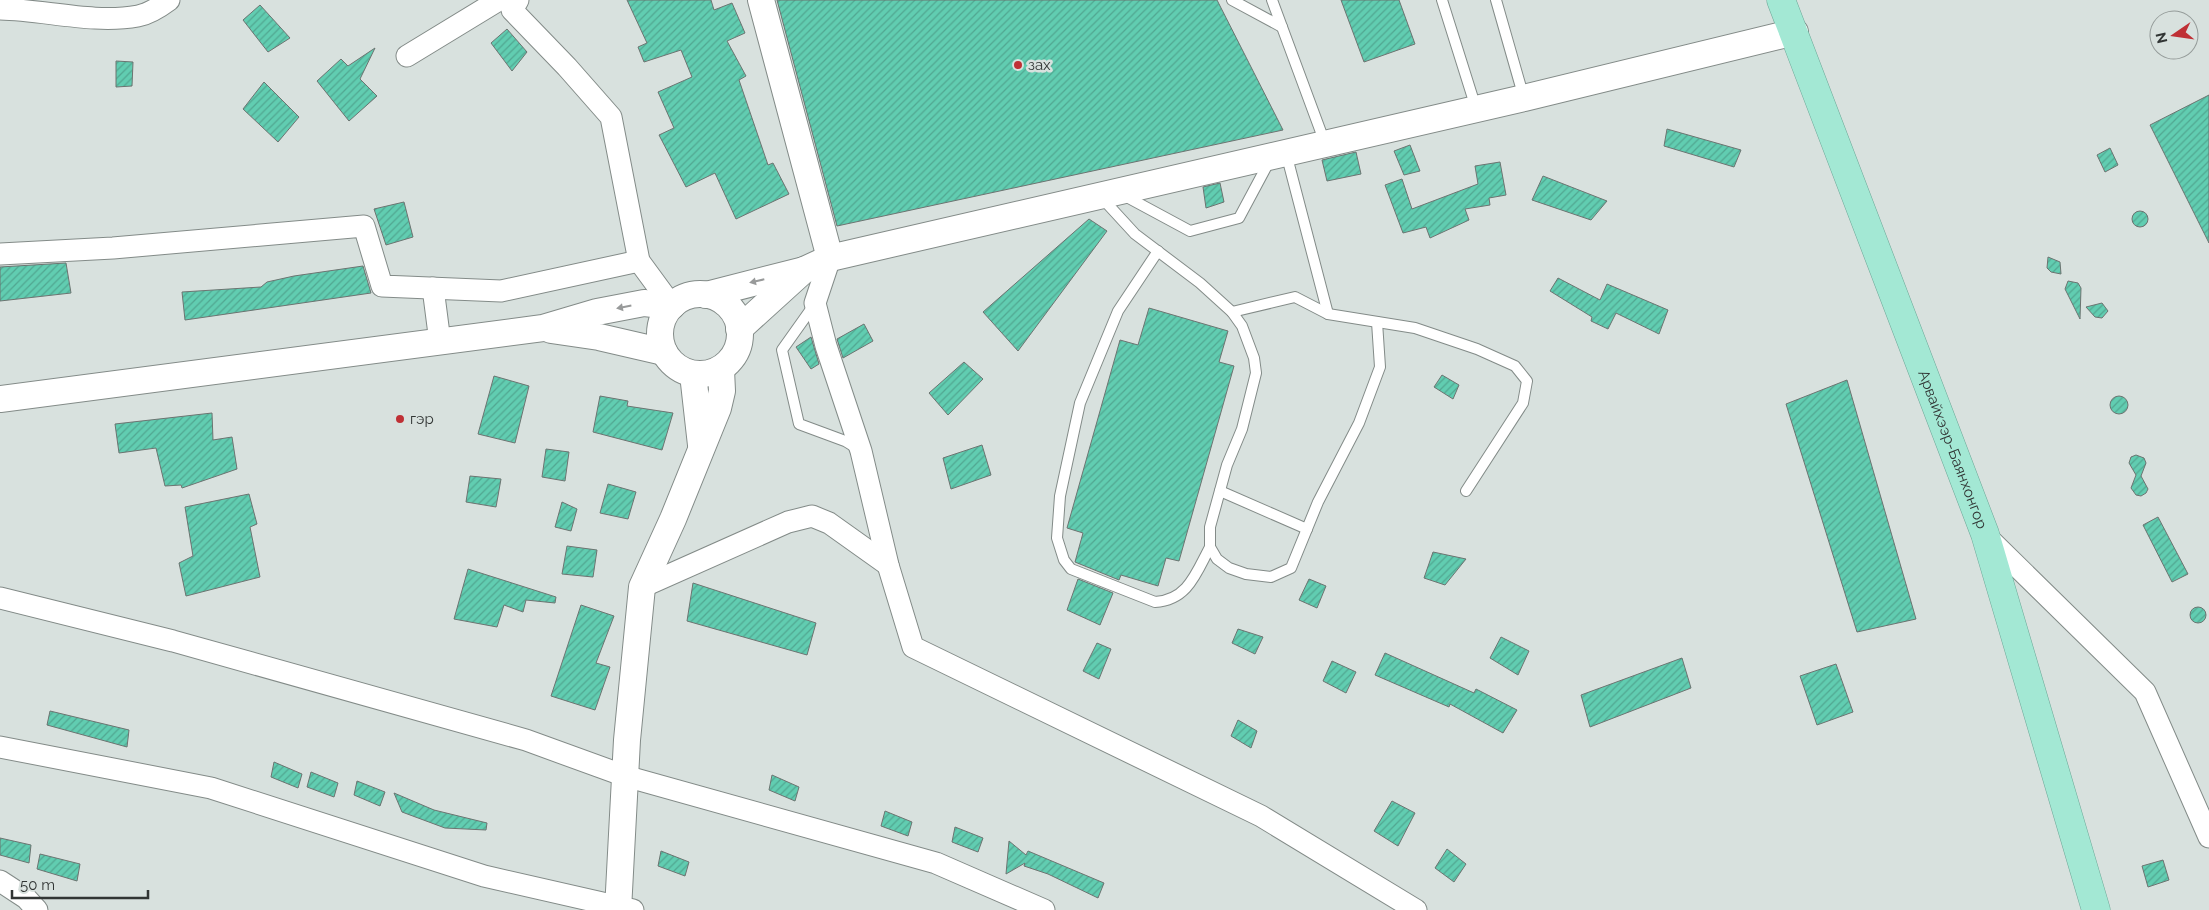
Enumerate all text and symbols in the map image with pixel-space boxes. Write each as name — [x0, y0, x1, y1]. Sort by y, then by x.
north arrow — [2149, 10, 2199, 60]
text: N — [2152, 31, 2170, 45]
place label: зах — [1028, 56, 1051, 74]
marker: зах — [1012, 59, 1024, 71]
one-way arrow — [748, 277, 764, 285]
one-way arrow — [615, 303, 631, 311]
street label: Арвайхээр-Баянхонгор — [1914, 367, 1991, 531]
place label: гэр — [410, 410, 434, 428]
marker: гэр — [394, 413, 406, 425]
scale bar — [12, 868, 149, 900]
text: 50 m — [20, 876, 55, 894]

